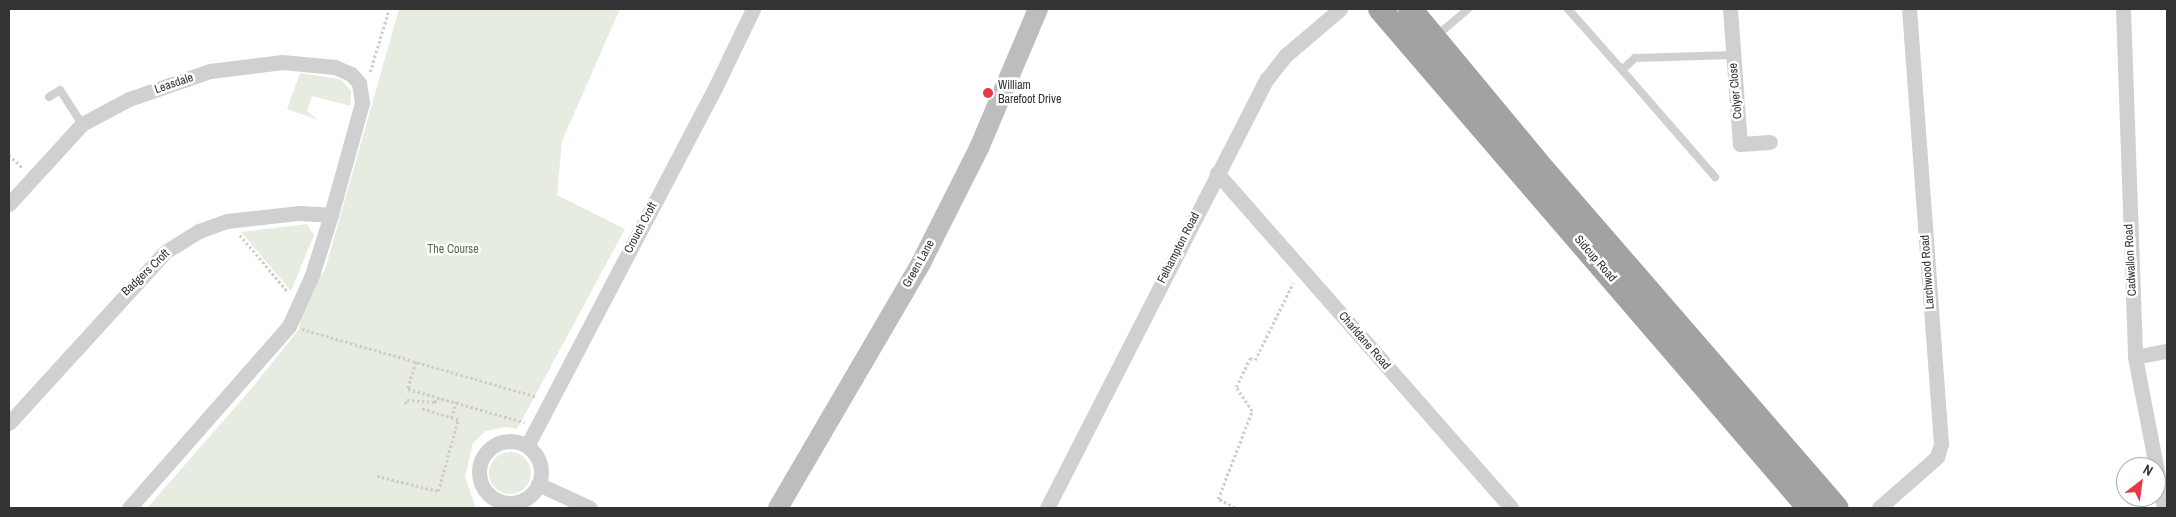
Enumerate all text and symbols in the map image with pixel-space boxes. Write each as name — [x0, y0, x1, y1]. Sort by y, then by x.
street label: Colyer Close — [1726, 62, 1746, 120]
street label: Leasdale — [153, 71, 195, 97]
place label: William Barefoot Drive — [998, 79, 1061, 107]
marker: William Barefoot Drive — [982, 87, 994, 99]
street label: Crouch Croft — [622, 200, 660, 256]
street label: Felhampton Road — [1155, 210, 1203, 286]
street label: Cadwallon Road — [2122, 224, 2140, 296]
street label: Sidcup Road — [1571, 233, 1619, 285]
street label: Larchwood Road — [1918, 234, 1938, 310]
street label: Green Lane — [900, 238, 938, 290]
park label: The Course — [427, 243, 479, 257]
street label: Badgers Croft — [119, 247, 173, 299]
street label: Charldane Road — [1335, 309, 1393, 373]
north arrow — [2116, 457, 2166, 507]
text: N — [2140, 460, 2156, 480]

